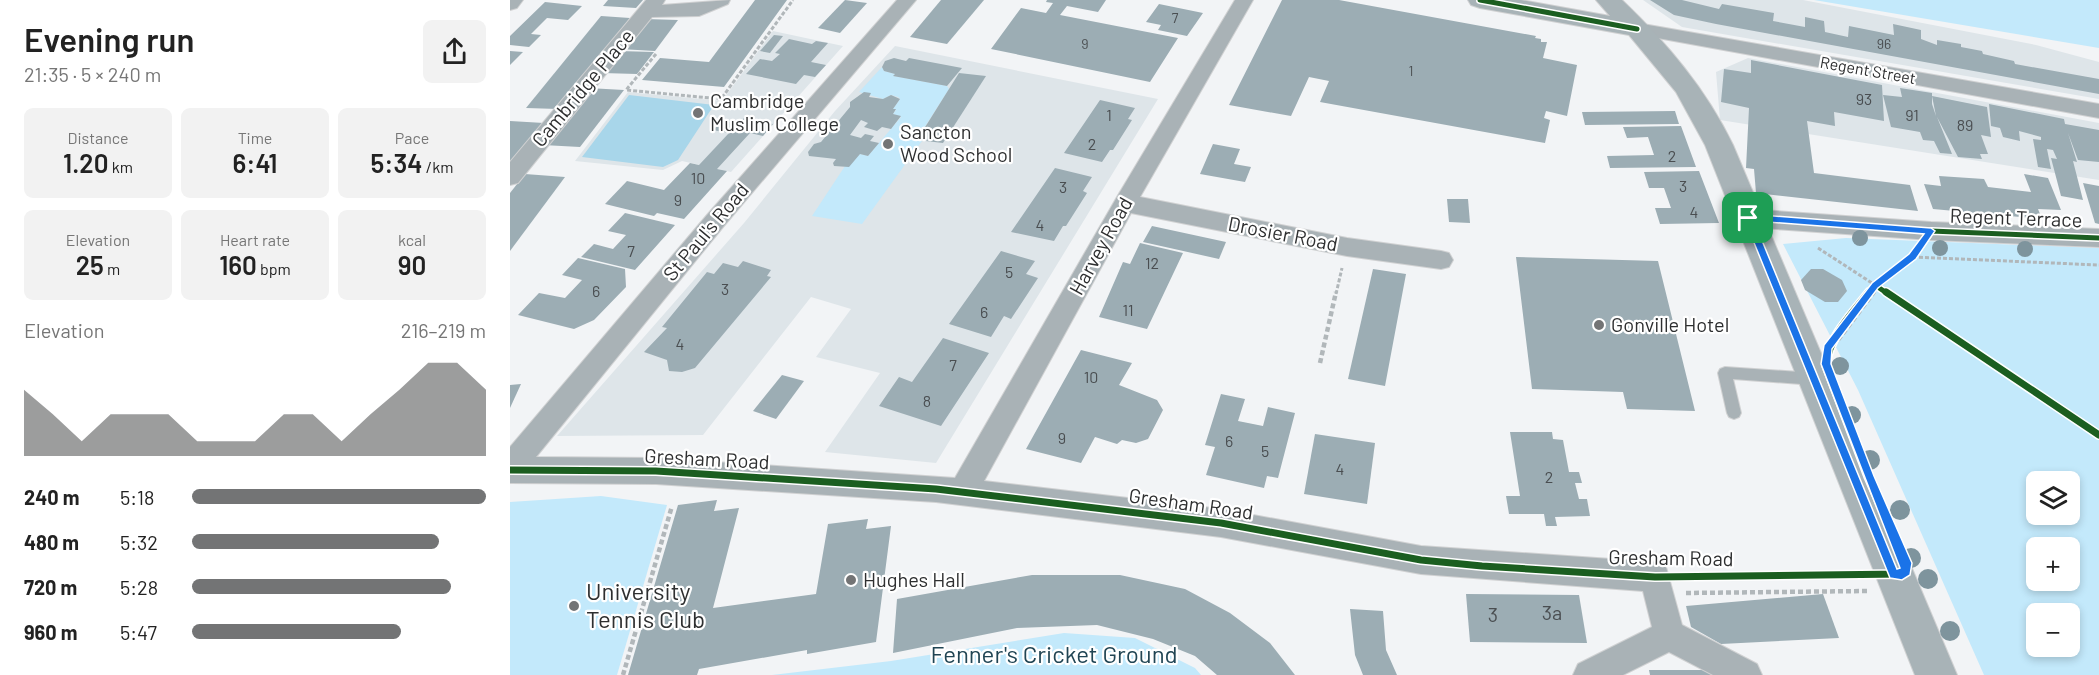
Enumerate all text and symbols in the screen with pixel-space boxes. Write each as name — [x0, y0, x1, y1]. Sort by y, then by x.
house number: 7 — [1172, 9, 1179, 26]
text: Evening run — [24, 19, 194, 59]
button: share — [423, 20, 486, 83]
street label: Cambridge Place — [526, 24, 638, 151]
house number: 9 — [1081, 35, 1089, 52]
house number: 96 — [1877, 35, 1891, 52]
street label: Regent Street — [1819, 52, 1917, 87]
text: 21:35 · 5 × 240 m — [24, 62, 161, 86]
house number: 1 — [1409, 62, 1413, 79]
place label: Cambridge Muslim College — [710, 88, 839, 135]
house number: 93 — [1856, 89, 1872, 108]
house number: 1 — [1106, 105, 1112, 124]
house number: 91 — [1905, 105, 1919, 124]
marker: Cambridge Muslim College — [691, 106, 705, 120]
house number: 89 — [1957, 115, 1973, 134]
place label: Sancton Wood School — [900, 119, 1012, 166]
text: Distance — [68, 128, 128, 147]
text: Time — [238, 128, 272, 147]
text: Pace — [395, 128, 429, 147]
house number: 2 — [1088, 134, 1096, 153]
marker: Sancton Wood School — [881, 137, 895, 151]
house number: 2 — [1668, 146, 1676, 165]
text: 1.20 — [63, 147, 108, 178]
text: 6:41 — [233, 147, 277, 178]
text: 5:34 — [371, 147, 423, 178]
text: km — [108, 157, 133, 176]
text: /km — [423, 157, 453, 176]
house number: 10 — [691, 168, 705, 187]
house number: 3 — [1679, 176, 1687, 195]
house number: 3 — [1059, 177, 1067, 196]
street label: St Paul's Road — [657, 178, 753, 285]
house number: 9 — [674, 190, 682, 209]
street label: Harvey Road — [1063, 192, 1137, 299]
pin — [1722, 192, 1773, 243]
icon: arrive — [1731, 201, 1764, 234]
house number: 4 — [1690, 202, 1698, 221]
street label: Regent Terrace — [1949, 203, 2083, 231]
street label: Drosier Road — [1226, 211, 1340, 255]
house number: 4 — [1036, 215, 1044, 234]
text: Elevation — [66, 230, 130, 249]
text: Heart rate — [220, 230, 290, 249]
text: kcal — [398, 230, 426, 249]
house number: 7 — [627, 241, 635, 260]
text: 25 — [76, 249, 104, 280]
text: 160 — [219, 249, 257, 280]
text: 90 — [398, 249, 426, 280]
house number: 12 — [1145, 253, 1159, 272]
text: m — [104, 259, 120, 278]
text: bpm — [257, 259, 291, 278]
house number: 5 — [1005, 262, 1013, 281]
house number: 3 — [721, 279, 729, 298]
house number: 6 — [592, 281, 600, 300]
house number: 11 — [1122, 300, 1134, 319]
house number: 6 — [980, 302, 988, 321]
place label: Gonville Hotel — [1611, 312, 1729, 336]
text: Elevation — [24, 318, 105, 342]
text: 216–219 m — [401, 318, 486, 342]
marker: Gonville Hotel — [1592, 318, 1606, 332]
house number: 4 — [676, 334, 684, 353]
house number: 7 — [949, 355, 957, 374]
house number: 10 — [1084, 367, 1098, 386]
house number: 8 — [923, 391, 931, 410]
house number: 9 — [1058, 428, 1066, 447]
house number: 6 — [1225, 431, 1233, 450]
house number: 5 — [1261, 441, 1269, 460]
street label: Gresham Road — [644, 443, 770, 473]
house number: 4 — [1336, 459, 1344, 478]
house number: 2 — [1545, 467, 1553, 486]
map controls — [2026, 471, 2080, 657]
button: layers — [2026, 471, 2080, 525]
street label: Gresham Road — [1127, 482, 1255, 524]
text: 240 m — [24, 485, 79, 509]
text: 5:18 — [120, 485, 154, 509]
text: 480 m — [24, 530, 79, 554]
text: 5:32 — [120, 530, 158, 554]
button: + — [2026, 537, 2080, 591]
street label: Gresham Road — [1608, 544, 1734, 570]
place label: Hughes Hall — [863, 567, 965, 591]
marker: Hughes Hall — [844, 573, 858, 587]
text: 720 m — [24, 575, 77, 599]
text: 5:28 — [120, 575, 158, 599]
place label: University Tennis Club — [586, 576, 705, 633]
marker: University Tennis Club — [567, 599, 581, 613]
house number: 3a — [1542, 600, 1562, 624]
house number: 3 — [1488, 602, 1498, 626]
button: − — [2026, 603, 2080, 657]
text: 960 m — [24, 620, 77, 644]
text: 5:47 — [120, 620, 157, 644]
park label: Fenner's Cricket Ground — [930, 639, 1178, 668]

